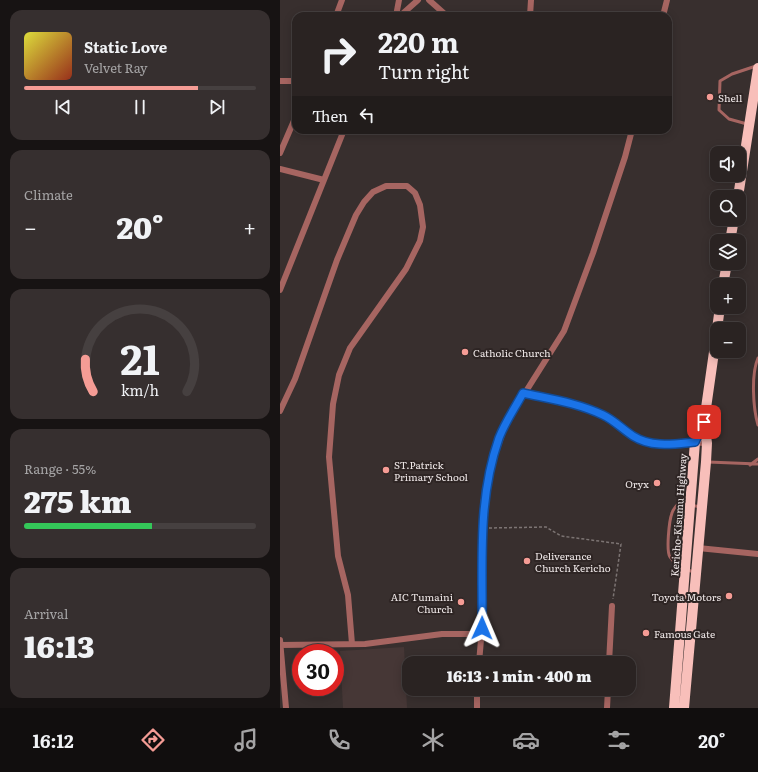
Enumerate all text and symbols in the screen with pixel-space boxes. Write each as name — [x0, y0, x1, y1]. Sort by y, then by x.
text: 220 m — [378, 20, 459, 62]
icon: right — [312, 28, 364, 80]
text: Static Love — [84, 35, 167, 58]
text: Velvet Ray — [84, 58, 148, 77]
text: Turn right — [378, 58, 469, 85]
place label: Shell — [718, 90, 743, 105]
marker: Shell — [705, 92, 715, 102]
icon: previous — [52, 96, 74, 118]
icon: pause — [129, 96, 151, 118]
icon: next — [206, 96, 228, 118]
text: Then — [312, 104, 348, 127]
icon: left — [356, 104, 378, 126]
map controls — [710, 146, 746, 358]
button: sound — [710, 146, 746, 182]
text: Climate — [24, 185, 73, 204]
button: search — [710, 190, 746, 226]
text: 20° — [116, 204, 164, 248]
text: − — [24, 210, 37, 243]
text: + — [243, 210, 256, 243]
button: layers — [710, 234, 746, 270]
button: + — [710, 278, 746, 314]
button: − — [710, 322, 746, 358]
text: 21 — [120, 326, 160, 388]
place label: Catholic Church — [473, 345, 551, 360]
marker: Catholic Church — [460, 347, 470, 357]
text: km/h — [121, 379, 160, 400]
pin — [687, 405, 721, 439]
icon: arrive — [693, 411, 715, 433]
street label: Kericho-Kisumu Highway — [666, 453, 690, 577]
place label: ST.Patrick Primary School — [394, 457, 469, 484]
text: Range · 55% — [24, 459, 96, 478]
marker: ST.Patrick Primary School — [381, 465, 391, 475]
place label: Oryx — [625, 476, 649, 491]
text: 275 km — [24, 478, 131, 522]
marker: Oryx — [652, 478, 662, 488]
place label: Deliverance Church Kericho — [535, 548, 611, 575]
marker: Deliverance Church Kericho — [522, 556, 532, 566]
place label: AIC Tumaini Church — [391, 589, 454, 616]
place label: Toyota Motors — [652, 589, 721, 604]
marker: Toyota Motors — [724, 591, 734, 601]
marker: AIC Tumaini Church — [456, 597, 466, 607]
text: Arrival — [24, 604, 68, 623]
position arrow — [461, 607, 503, 649]
text: 16:13 — [24, 623, 94, 667]
place label: Famous Gate — [654, 626, 715, 641]
marker: Famous Gate — [641, 628, 651, 638]
speed limit sign: 30 — [292, 644, 344, 696]
text: 16:13 · 1 min · 400 m — [447, 664, 591, 687]
icon: directions — [139, 726, 167, 754]
icon: music — [232, 726, 260, 754]
icon: phone — [325, 726, 353, 754]
icon: climate — [419, 726, 447, 754]
icon: car — [512, 726, 540, 754]
icon: filters — [605, 726, 633, 754]
text: 16:12 — [33, 727, 74, 754]
text: 20° — [698, 727, 725, 754]

